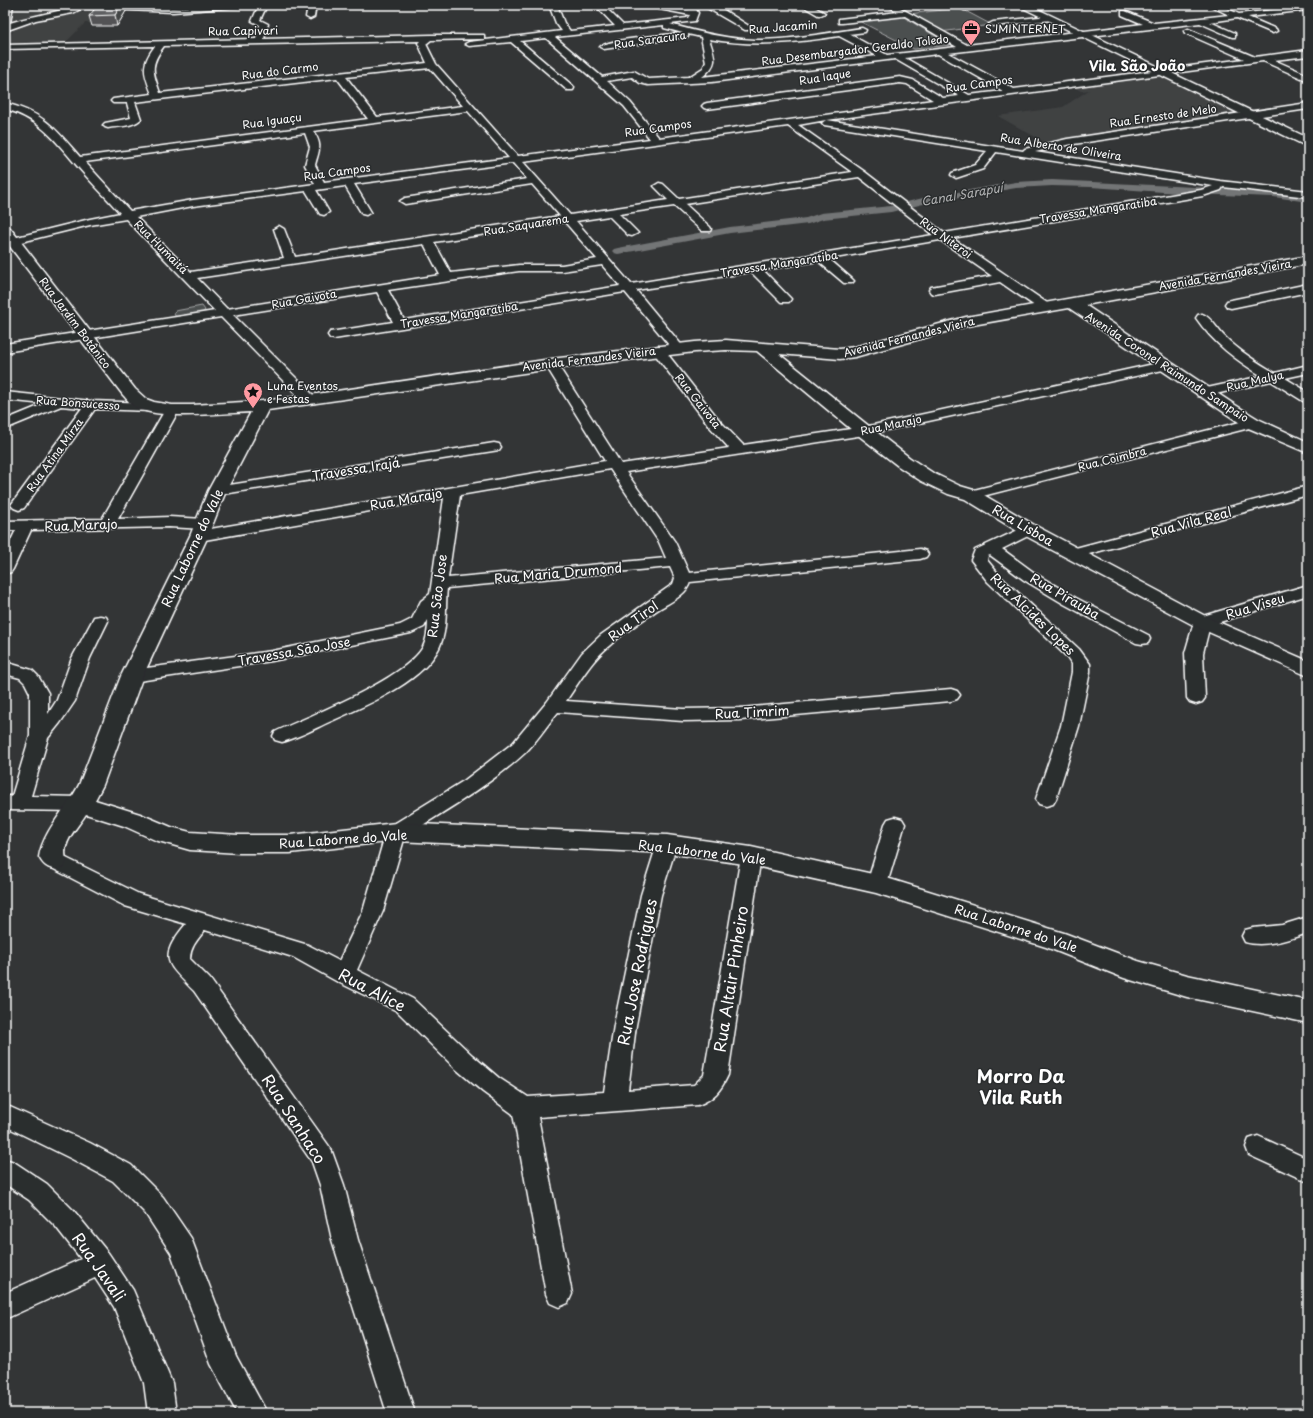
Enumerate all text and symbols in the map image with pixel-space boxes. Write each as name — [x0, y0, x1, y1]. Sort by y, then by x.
street label: Rua Jacamin — [748, 16, 818, 37]
office icon: SJMINTERNET — [960, 18, 982, 46]
place label: SJMINTERNET — [985, 20, 1066, 37]
street label: Rua Capivari — [208, 21, 278, 40]
street label: Rua Saracura — [613, 26, 687, 53]
street label: Rua Desembargador Geraldo Toledo — [760, 30, 949, 69]
district label: Vila São João — [1089, 55, 1185, 76]
street label: Rua do Carmo — [241, 57, 319, 84]
street label: Rua Iaque — [798, 64, 852, 89]
street label: Rua Campos — [944, 70, 1013, 97]
street label: Rua Ernesto de Melo — [1108, 100, 1218, 131]
street label: Rua Iguaçu — [241, 108, 303, 133]
street label: Rua Campos — [623, 114, 692, 141]
street label: Rua Alberto de Oliveira — [999, 129, 1123, 165]
street label: Rua Campos — [302, 158, 371, 185]
water label: Canal Sarapuí — [920, 177, 1007, 210]
street label: Travessa Mangaratiba — [1038, 192, 1158, 227]
street label: Rua Saquarema — [482, 209, 570, 240]
street label: Rua Niteroi — [917, 213, 976, 262]
street label: Rua Humaitá — [130, 216, 192, 278]
street label: Travessa Mangaratiba — [719, 246, 839, 281]
street label: Avenida Fernandes Vieira — [1157, 254, 1293, 295]
street label: Rua Jardim Botânico — [35, 273, 116, 372]
street label: Rua Gaivota — [270, 284, 338, 313]
street label: Travessa Mangaratiba — [399, 297, 519, 332]
street label: Avenida Coronel Raimundo Sampaio — [1082, 307, 1252, 426]
street label: Avenida Fernandes Vieira — [842, 312, 976, 361]
street label: Avenida Fernandes Vieira — [521, 342, 657, 375]
street label: Rua Malya — [1225, 366, 1285, 395]
street label: Rua Gaivota — [671, 369, 726, 432]
place label: Luna Eventos e Festas — [267, 377, 338, 407]
place icon: Luna Eventos e Festas — [242, 381, 264, 409]
street label: Rua Bonsucesso — [35, 391, 121, 414]
street label: Rua Marajo — [859, 410, 923, 439]
street label: Rua Atina Mirza — [22, 414, 87, 495]
street label: Rua Coimbra — [1076, 442, 1148, 475]
street label: Travessa Irajá — [311, 452, 402, 485]
street label: Rua Marajo — [368, 483, 444, 514]
street label: Rua Laborne do Vale — [156, 485, 227, 610]
street label: Rua Lisboa — [989, 499, 1058, 550]
street label: Rua Vila Real — [1148, 502, 1233, 541]
street label: Rua Marajo — [44, 514, 118, 535]
street label: Rua Sāo Jose — [422, 553, 451, 639]
street label: Rua Maria Drumond — [493, 557, 623, 588]
street label: Rua Alcides Lopes — [987, 568, 1080, 659]
street label: Rua Pirauba — [1027, 568, 1104, 623]
street label: Rua Viseu — [1223, 588, 1287, 623]
street label: Rua Tirol — [604, 596, 662, 645]
street label: Travessa Sāo Jose — [236, 631, 352, 670]
street label: Rua Timrim — [714, 700, 790, 723]
street label: Rua Laborne do Vale — [278, 825, 408, 852]
street label: Rua Laborne do Vale — [637, 834, 767, 869]
street label: Rua Jose Rodrigues — [610, 896, 662, 1047]
street label: Rua Laborne do Vale — [952, 899, 1080, 956]
street label: Rua Altair Pinheiro — [707, 904, 753, 1054]
street label: Rua Alice — [335, 961, 410, 1017]
district label: Morro Da Vila Ruth — [977, 1062, 1066, 1110]
street label: Rua Sanhaco — [257, 1069, 333, 1168]
street label: Rua Javali — [67, 1227, 132, 1306]

